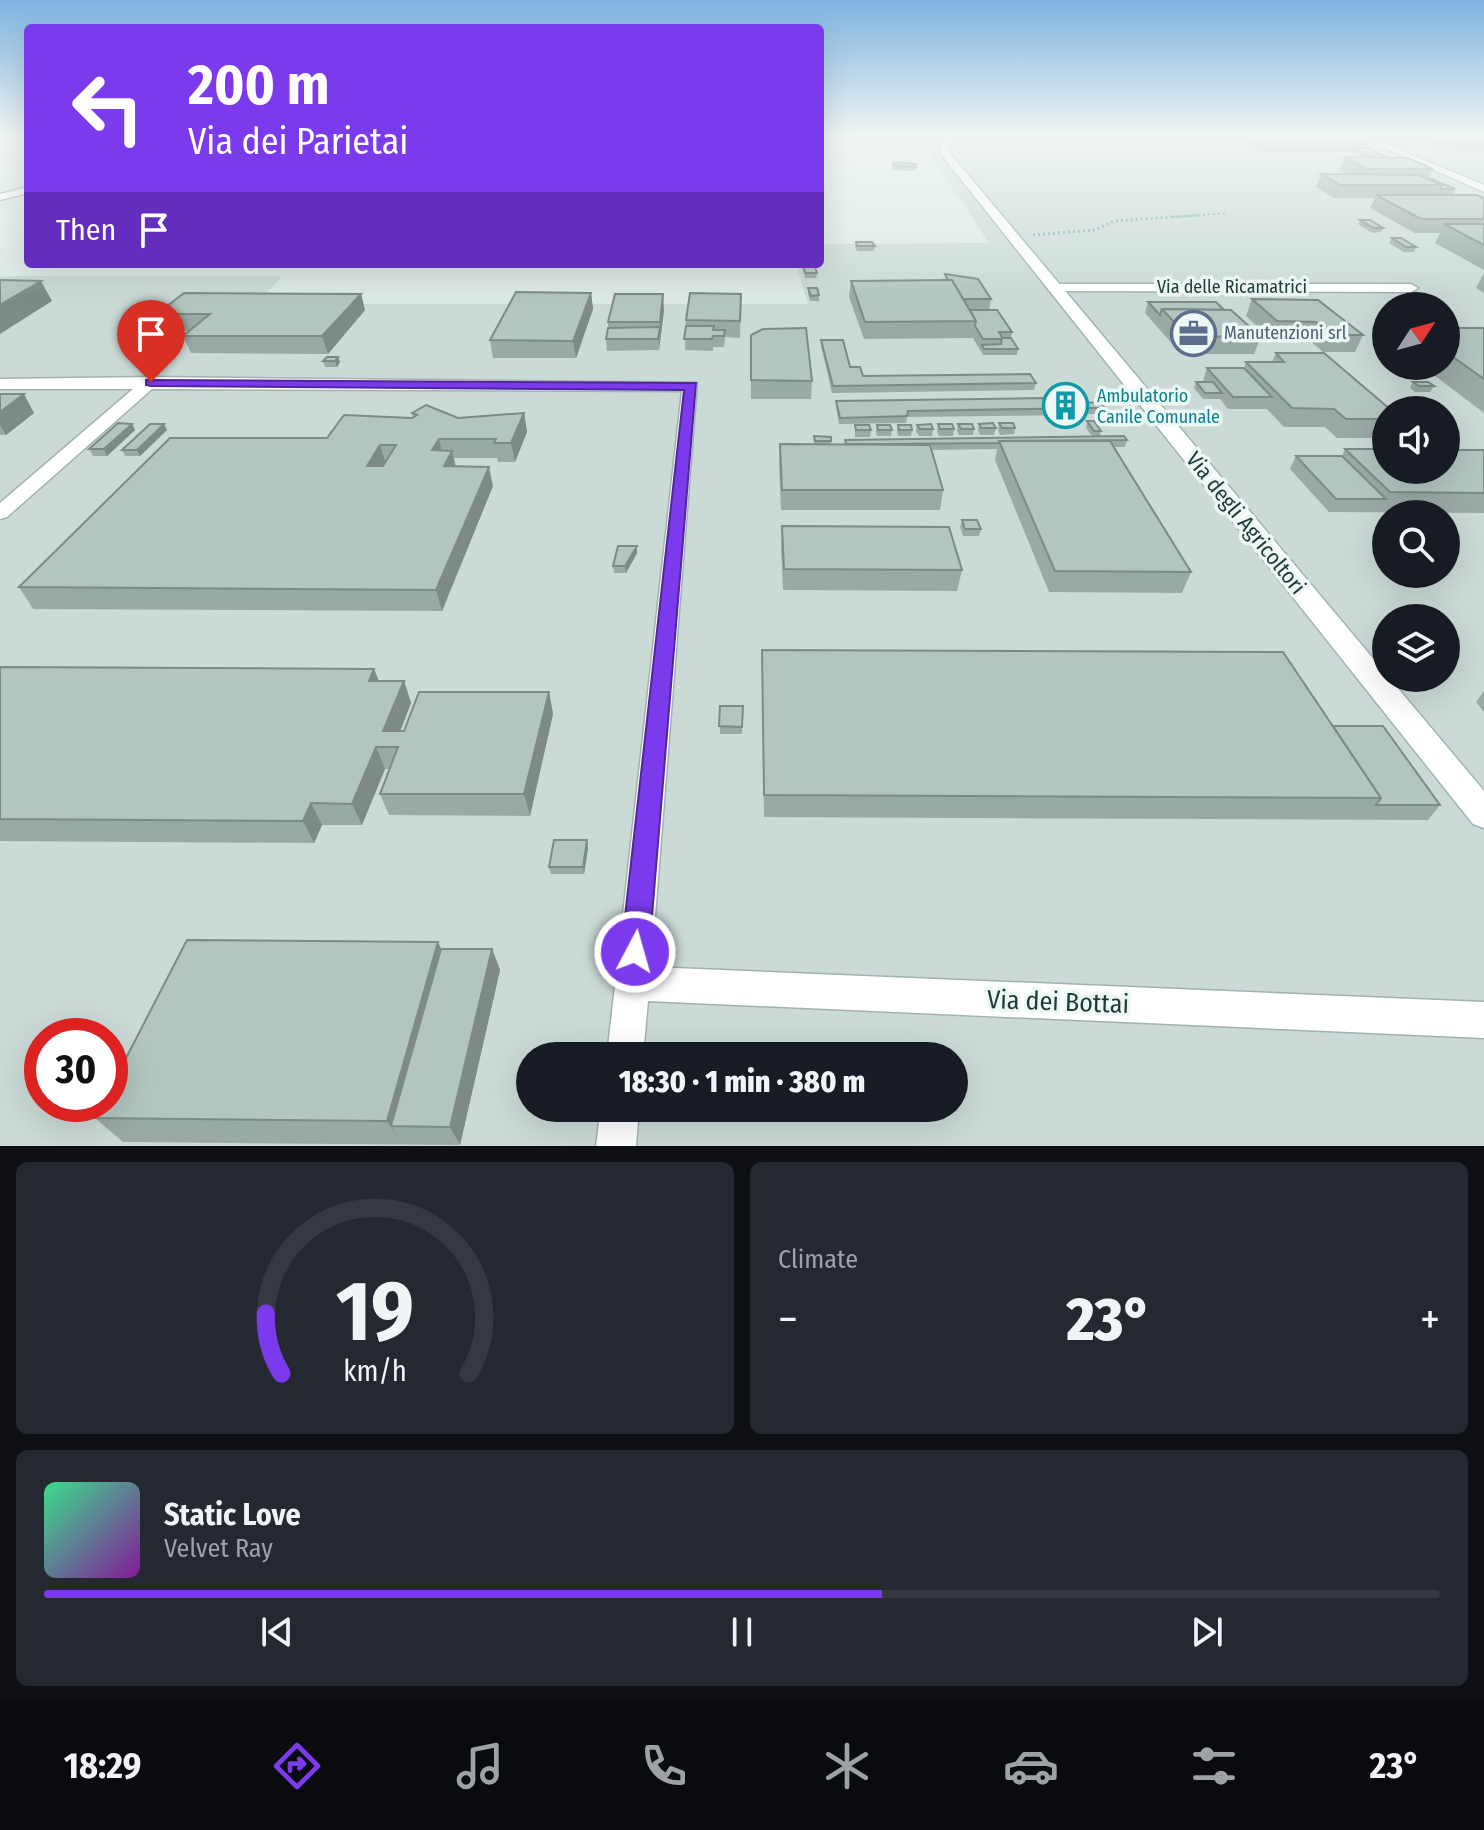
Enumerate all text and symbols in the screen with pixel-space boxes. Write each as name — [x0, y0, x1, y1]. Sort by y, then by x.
text: 200 m — [188, 52, 329, 119]
icon: left — [56, 56, 160, 160]
text: Via dei Parietai — [188, 120, 408, 164]
icon: arrive — [132, 208, 176, 252]
text: Then — [56, 212, 116, 248]
street label: Via delle Ricamatrici — [1157, 276, 1307, 298]
north arrow — [1372, 292, 1460, 380]
map controls — [1372, 292, 1460, 692]
pin — [117, 300, 185, 382]
office icon: Manutenzioni srl — [1169, 309, 1217, 357]
icon: arrive — [129, 312, 173, 356]
place label: Manutenzioni srl — [1224, 322, 1347, 344]
building icon: Ambulatorio Canile Comunale — [1042, 382, 1090, 430]
place label: Ambulatorio Canile Comunale — [1097, 385, 1220, 428]
button: sound — [1372, 396, 1460, 484]
street label: Via degli Agricoltori — [1180, 446, 1312, 600]
button: search — [1372, 500, 1460, 588]
button: layers — [1372, 604, 1460, 692]
position arrow — [593, 910, 677, 994]
street label: Via dei Bottai — [986, 984, 1130, 1020]
speed limit sign: 30 — [24, 1018, 128, 1122]
text: 18:30 · 1 min · 380 m — [619, 1064, 865, 1100]
text: Climate — [778, 1244, 858, 1275]
text: 19 — [336, 1262, 414, 1362]
text: 23° — [1066, 1284, 1151, 1356]
text: − — [778, 1293, 798, 1346]
text: + — [1420, 1293, 1440, 1346]
text: km/h — [343, 1354, 407, 1389]
text: Static Love — [164, 1497, 301, 1533]
text: Velvet Ray — [164, 1533, 273, 1564]
icon: previous — [255, 1610, 299, 1654]
icon: pause — [720, 1610, 764, 1654]
icon: next — [1185, 1610, 1229, 1654]
icon: directions — [269, 1738, 325, 1794]
icon: music — [452, 1738, 508, 1794]
icon: phone — [636, 1738, 692, 1794]
icon: climate — [819, 1738, 875, 1794]
icon: car — [1003, 1738, 1059, 1794]
icon: filters — [1186, 1738, 1242, 1794]
text: 18:29 — [64, 1744, 141, 1788]
text: 23° — [1370, 1744, 1420, 1788]

